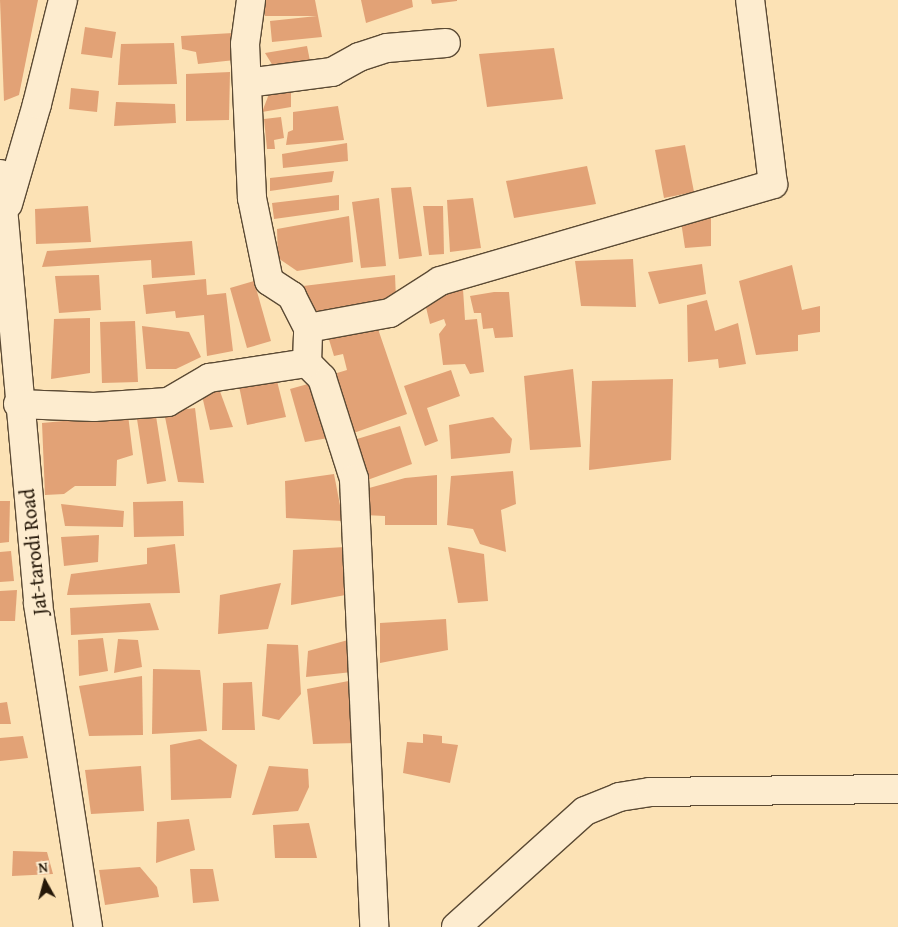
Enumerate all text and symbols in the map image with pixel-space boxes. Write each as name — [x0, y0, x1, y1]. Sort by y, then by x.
street label: Jat-tarodi Road — [14, 488, 52, 616]
north arrow — [20, 857, 70, 907]
text: N — [37, 857, 49, 878]

